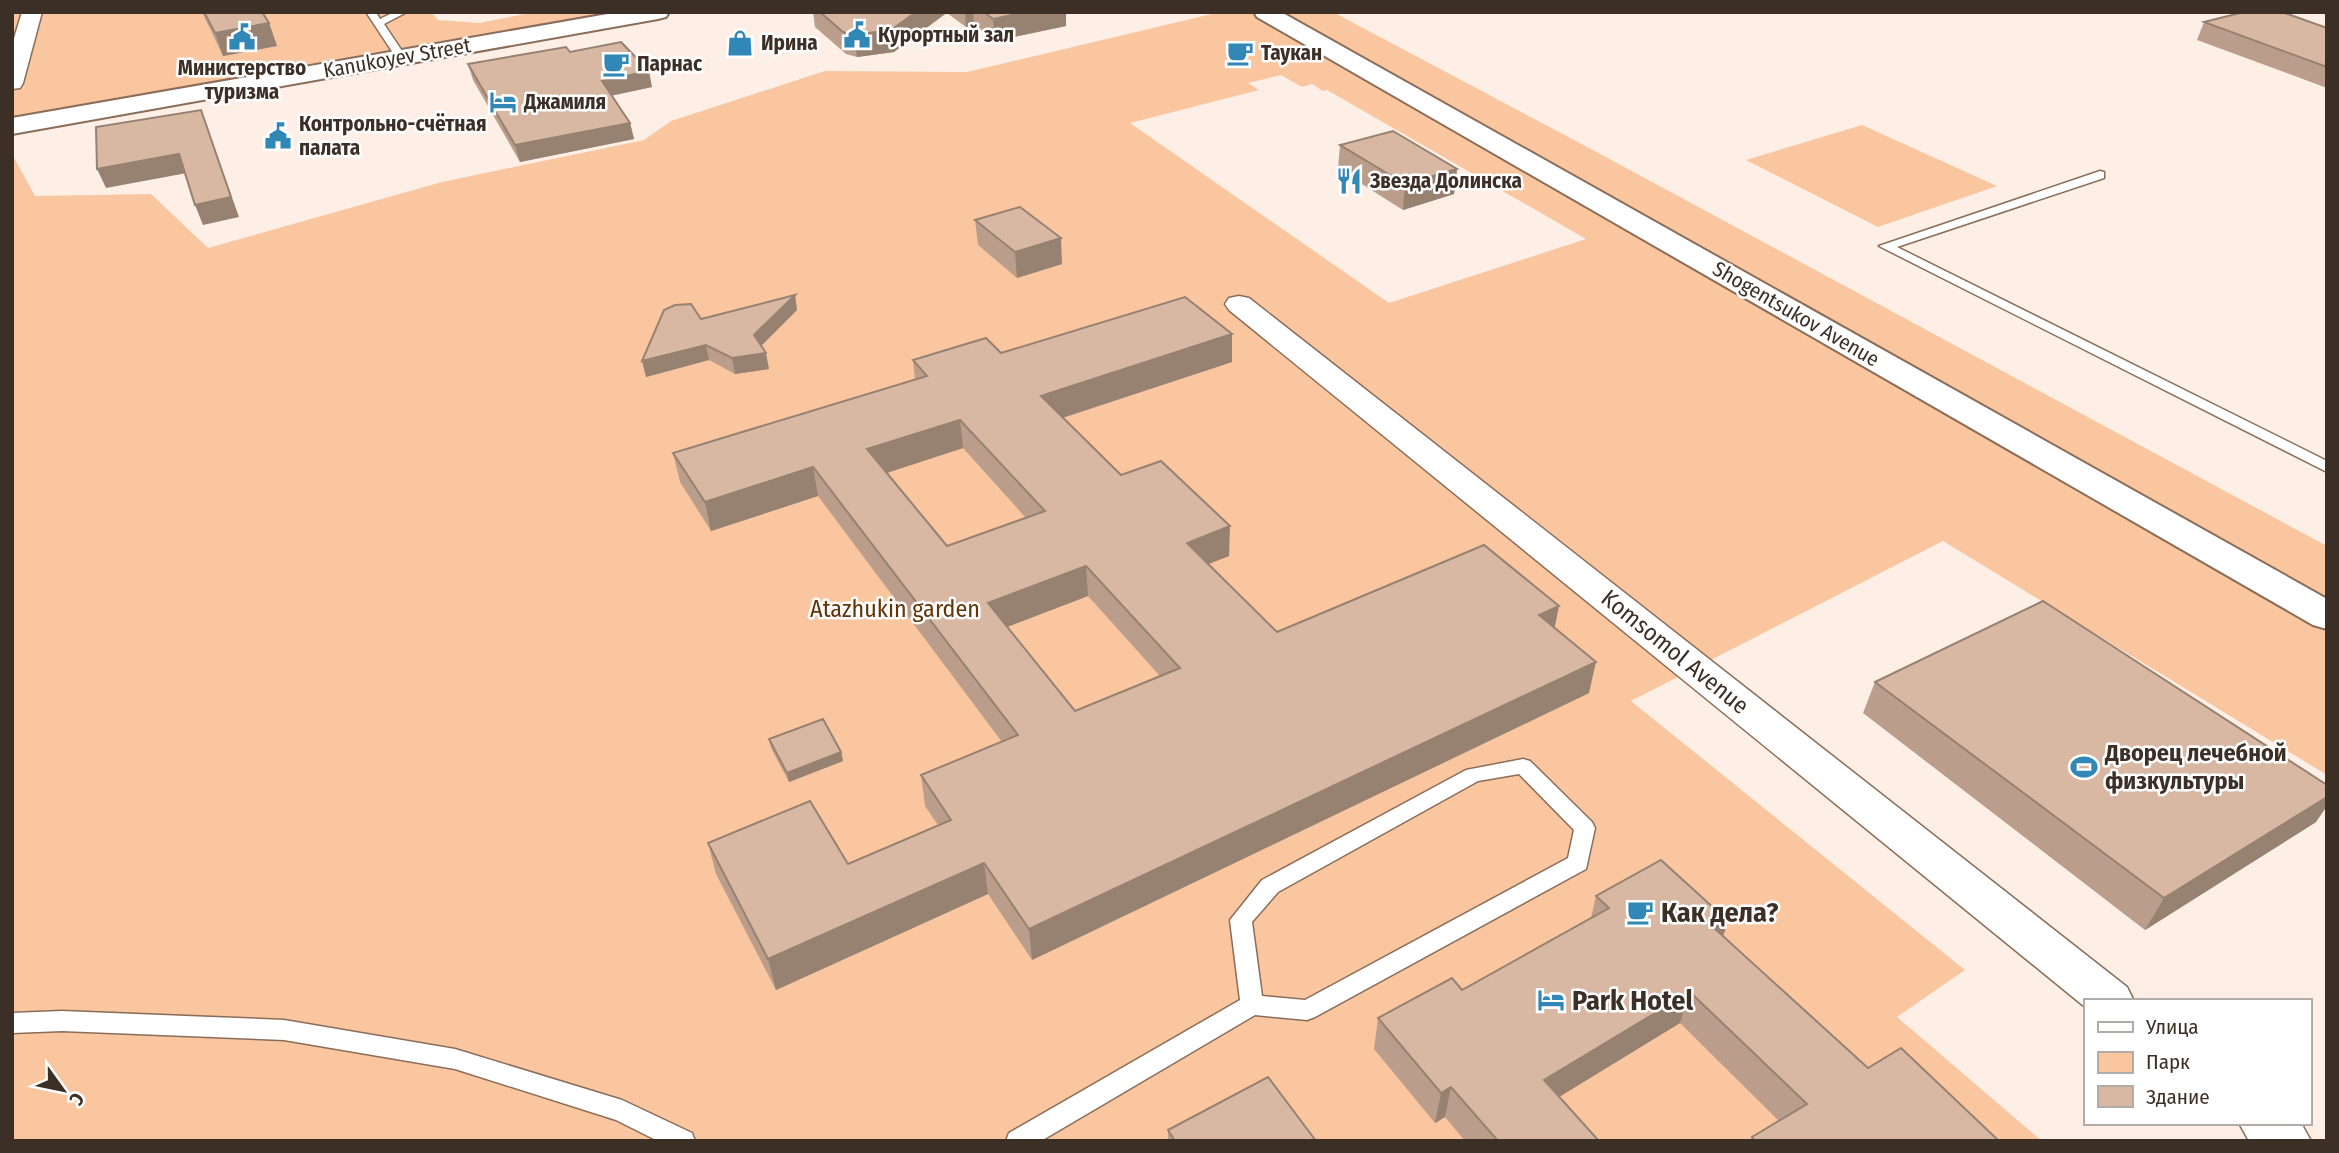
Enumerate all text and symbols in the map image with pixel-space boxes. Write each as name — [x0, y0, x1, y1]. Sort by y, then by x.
public building icon: Курортный зал — [842, 20, 872, 50]
public building icon: Министерство туризма — [227, 22, 257, 52]
place label: Курортный зал — [878, 22, 1014, 48]
shop icon: Ирина — [725, 28, 755, 58]
place label: Ирина — [761, 30, 818, 56]
street label: Kanukoyev Street — [321, 32, 473, 84]
cafe icon: Таукан — [1225, 38, 1255, 68]
place label: Таукан — [1261, 40, 1322, 66]
cafe icon: Парнас — [601, 49, 631, 79]
place label: Парнас — [637, 51, 703, 77]
place label: Министерство туризма — [178, 55, 306, 105]
hotel icon: Джамиля — [488, 87, 518, 117]
place label: Джамиля — [523, 89, 606, 115]
place label: Контрольно-счётная палата — [299, 111, 487, 161]
public building icon: Контрольно-счётная палата — [263, 121, 293, 151]
restaurant icon: Звезда Долинска — [1334, 166, 1364, 196]
place label: Звезда Долинска — [1369, 168, 1522, 194]
street label: Shogentsukov Avenue — [1708, 256, 1884, 372]
street label: Komsomol Avenue — [1596, 584, 1754, 720]
park label: Atazhukin garden — [810, 595, 980, 623]
place label: Дворец лечебной физкультуры — [2104, 739, 2287, 795]
sports icon: Дворец лечебной физкультуры — [2069, 752, 2099, 782]
place label: Как дела? — [1661, 896, 1779, 929]
cafe icon: Как дела? — [1625, 897, 1655, 927]
place label: Park Hotel — [1572, 984, 1694, 1017]
hotel icon: Park Hotel — [1536, 985, 1566, 1015]
legend — [2084, 999, 2311, 1125]
text: Улица — [2145, 1014, 2199, 1040]
text: Парк — [2146, 1049, 2190, 1075]
north arrow — [28, 1055, 98, 1125]
text: Здание — [2146, 1084, 2210, 1110]
text: С — [64, 1089, 89, 1109]

